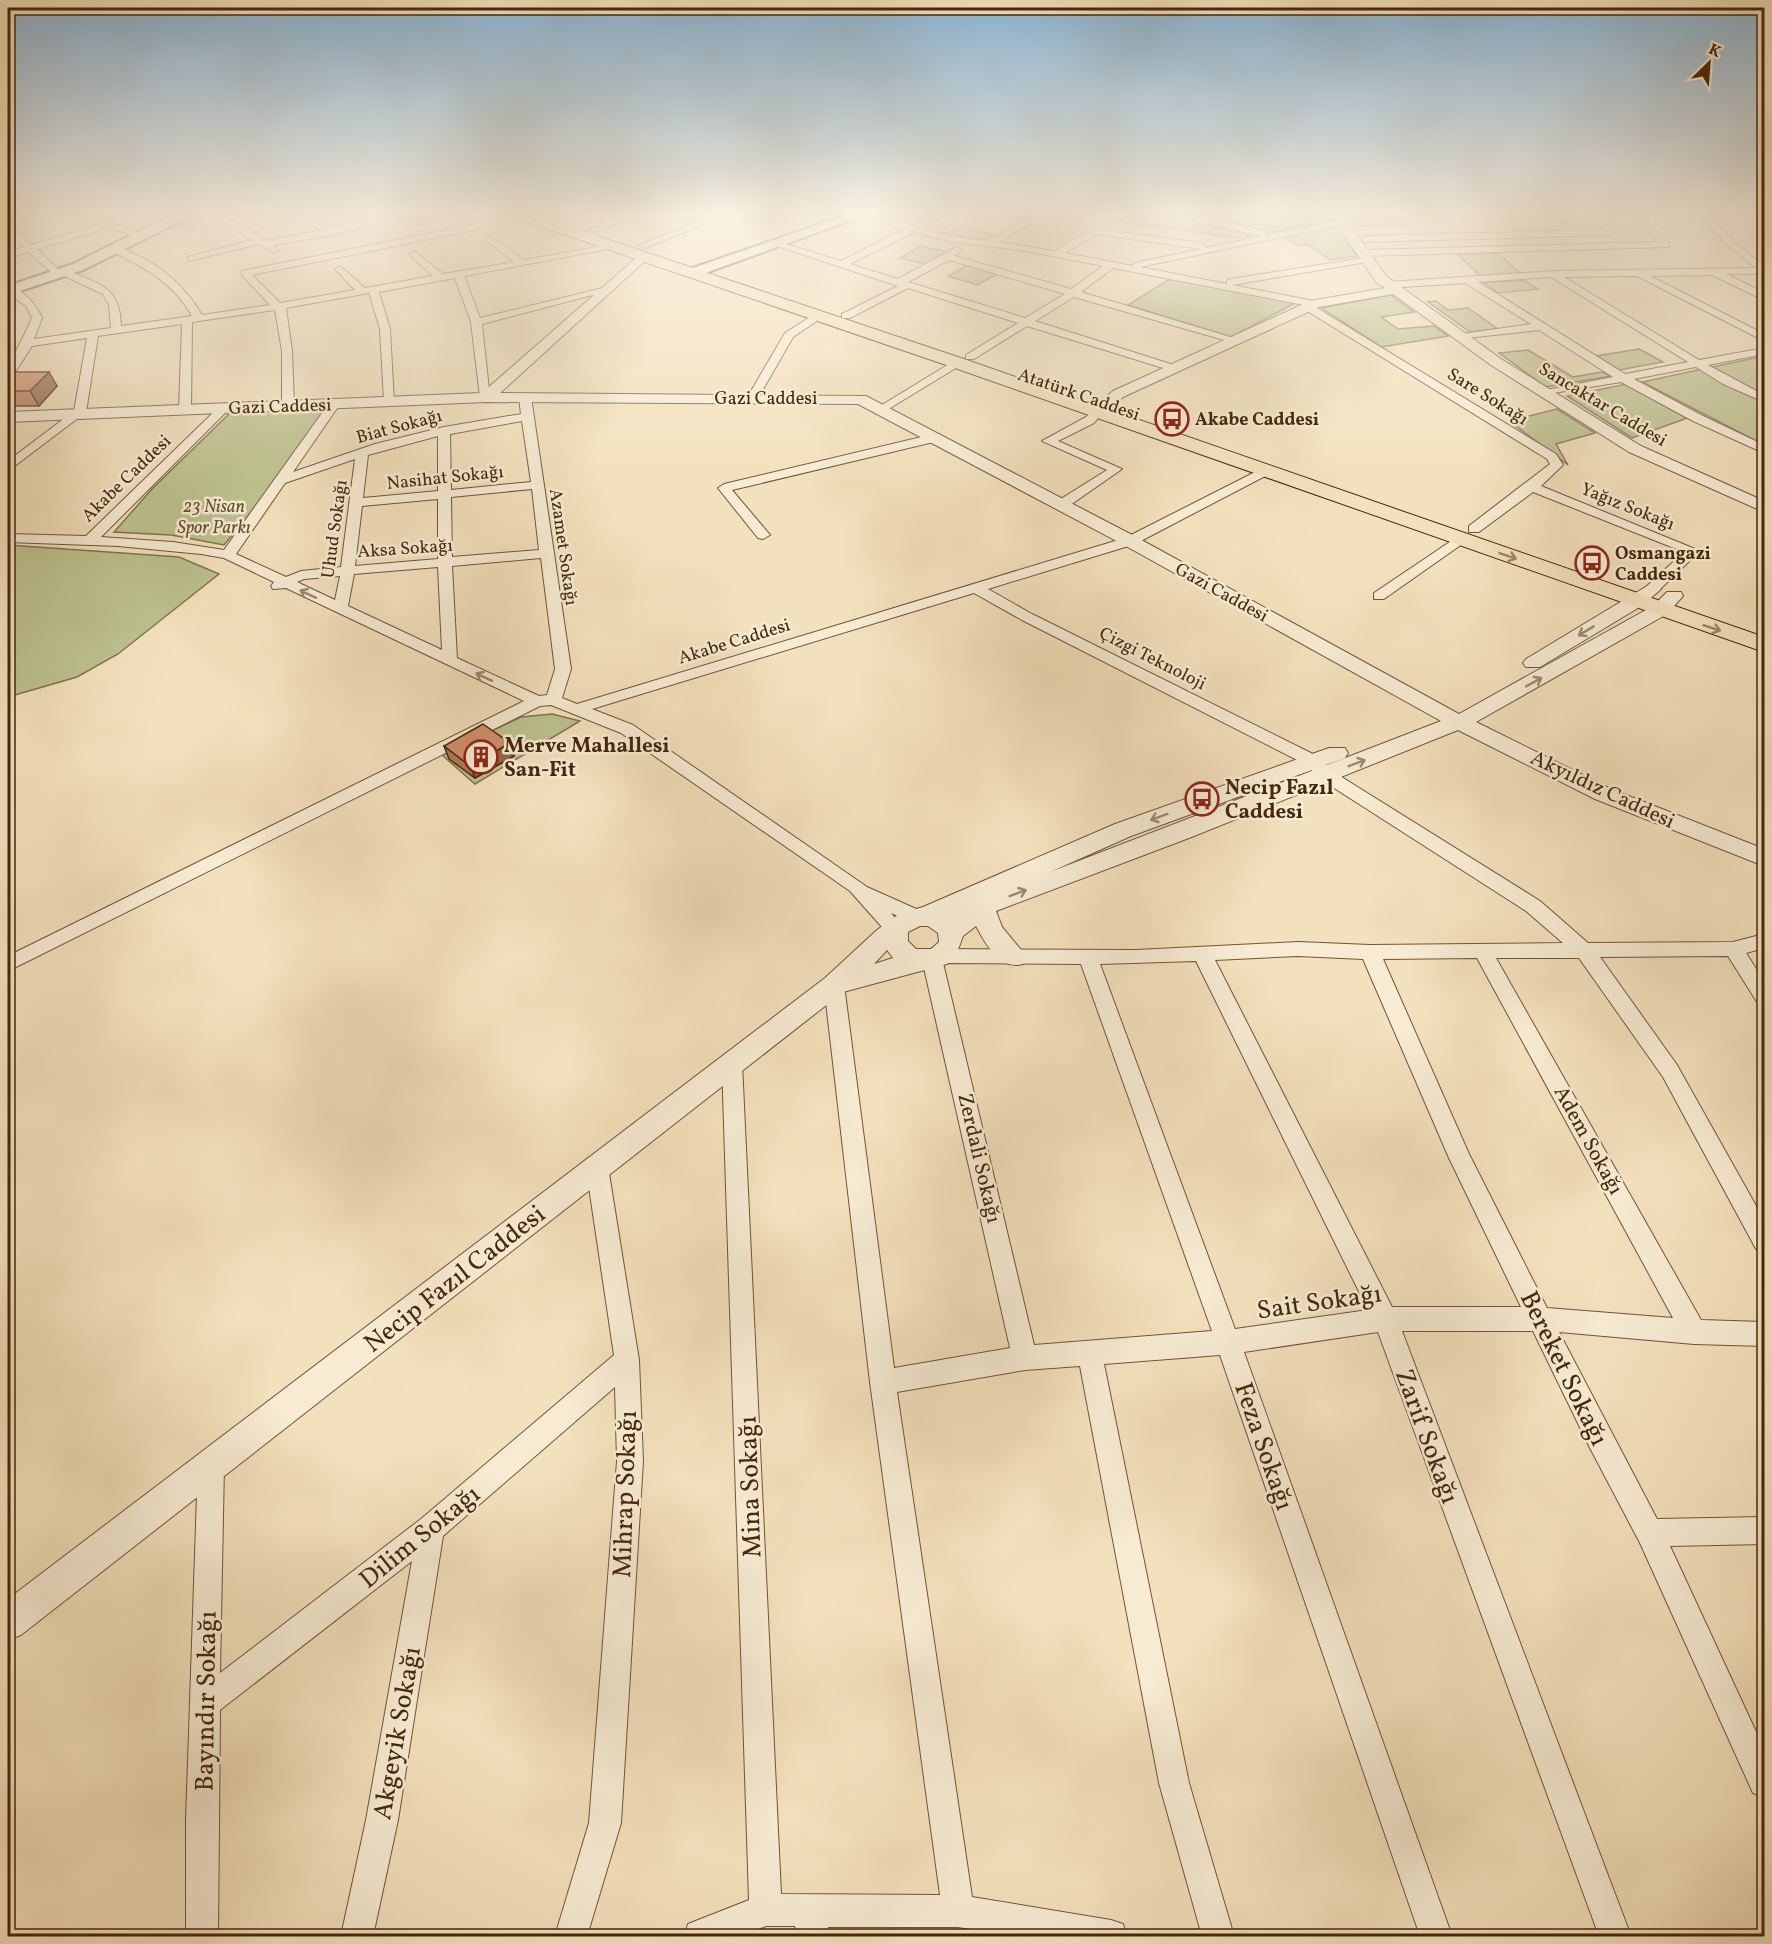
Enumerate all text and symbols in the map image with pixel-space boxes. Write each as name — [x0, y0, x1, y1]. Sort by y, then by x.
north arrow — [1679, 33, 1739, 93]
text: K — [1705, 39, 1725, 64]
street label: Sancaktar Caddesi — [1533, 357, 1671, 453]
street label: Sare Sokağı — [1442, 362, 1533, 432]
street label: Atatürk Caddesi — [1014, 363, 1143, 428]
street label: Gazi Caddesi — [715, 387, 817, 412]
street label: Gazi Caddesi — [228, 393, 332, 422]
bus stop icon: Akabe Caddesi — [1154, 401, 1190, 437]
street label: Biat Sokağı — [354, 404, 445, 451]
place label: Akabe Caddesi — [1195, 408, 1319, 433]
street label: Akabe Caddesi — [77, 430, 177, 528]
street label: Nasihat Sokağı — [385, 460, 505, 497]
street label: Yağız Sokağı — [1577, 477, 1678, 538]
street label: Uhud Sokağı — [316, 478, 355, 580]
street label: Azamet Sokağı — [542, 487, 583, 607]
park label: 23 Nisan Spor Parkı — [177, 495, 251, 541]
street label: Aksa Sokağı — [357, 534, 454, 565]
place label: Osmangazi Caddesi — [1615, 542, 1711, 588]
bus stop icon: Osmangazi Caddesi — [1574, 545, 1610, 581]
one-way arrow — [1499, 552, 1517, 563]
street label: Gazi Caddesi — [1170, 557, 1272, 629]
one-way arrow — [299, 587, 317, 599]
street label: Akabe Caddesi — [675, 614, 794, 671]
street label: Çizgi Teknoloji — [1094, 622, 1210, 697]
one-way arrow — [1702, 623, 1721, 634]
one-way arrow — [1578, 625, 1595, 637]
one-way arrow — [476, 670, 494, 682]
one-way arrow — [1525, 675, 1542, 687]
place label: Merve Mahallesi San-Fit — [504, 732, 670, 785]
building icon: Merve Mahallesi San-Fit — [463, 739, 499, 775]
street label: Akyıldız Caddesi — [1525, 744, 1679, 837]
one-way arrow — [1347, 757, 1366, 768]
place label: Necip Fazıl Caddesi — [1225, 774, 1334, 827]
bus stop icon: Necip Fazıl Caddesi — [1184, 781, 1220, 817]
one-way arrow — [1150, 813, 1169, 824]
one-way arrow — [1008, 886, 1027, 897]
street label: Adem Sokağı — [1546, 1081, 1630, 1200]
street label: Zerdali Sokağı — [949, 1090, 1008, 1226]
street label: Necip Fazıl Caddesi — [357, 1197, 554, 1362]
street label: Sait Sokağı — [1255, 1276, 1384, 1330]
street label: Bereket Sokağı — [1510, 1285, 1616, 1452]
street label: Zarif Sokağı — [1385, 1364, 1467, 1509]
street label: Feza Sokağı — [1224, 1378, 1302, 1515]
street label: Mihrap Sokağı — [605, 1410, 647, 1578]
street label: Mina Sokağı — [731, 1415, 771, 1558]
street label: Dilim Sokağı — [352, 1477, 489, 1598]
street label: Bayındır Sokağı — [187, 1610, 227, 1792]
street label: Akgeyik Sokağı — [365, 1644, 431, 1823]

